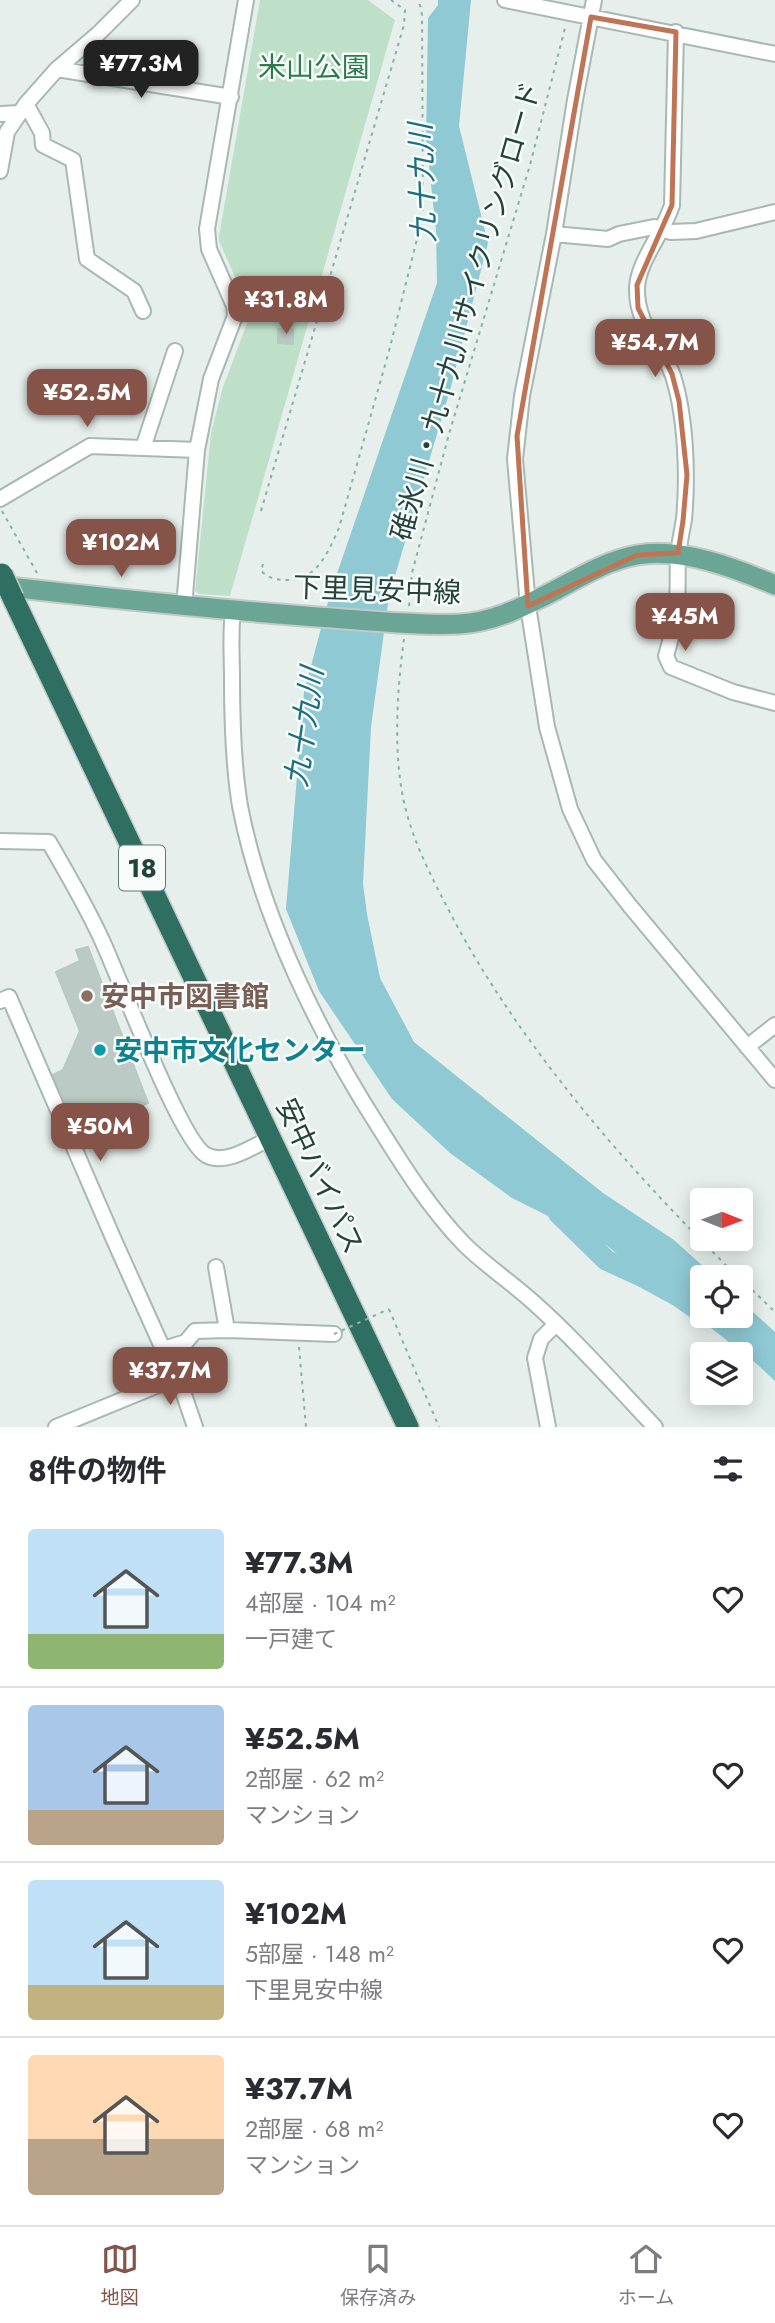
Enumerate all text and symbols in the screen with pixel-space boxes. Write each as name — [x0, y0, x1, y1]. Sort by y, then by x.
pin: ¥77.3M — [84, 41, 198, 100]
text: ¥77.3M — [99, 46, 183, 80]
park label: 米山公園 — [258, 47, 370, 88]
street label: 碓氷川・九十九川サイクリングロード — [381, 77, 551, 545]
water label: 九十九川 — [398, 119, 446, 244]
pin: ¥31.8M — [229, 276, 343, 336]
text: ¥31.8M — [244, 282, 328, 316]
pin: ¥54.7M — [598, 320, 712, 379]
text: ¥54.7M — [611, 325, 699, 359]
pin: ¥52.5M — [30, 370, 144, 429]
text: ¥52.5M — [43, 375, 131, 409]
pin: ¥102M — [72, 520, 170, 579]
text: ¥102M — [82, 525, 160, 559]
street label: 下里見安中線 — [292, 567, 462, 613]
pin: ¥45M — [644, 594, 726, 653]
text: ¥45M — [652, 599, 718, 633]
water label: 九十九川 — [274, 662, 334, 789]
road number: 18 — [119, 846, 165, 890]
place label: 安中市図書館 — [101, 976, 269, 1017]
marker: 安中市図書館 — [79, 988, 95, 1004]
place label: 安中市文化センター — [114, 1030, 366, 1071]
marker: 安中市文化センター — [92, 1042, 108, 1058]
street label: 安中バイパス — [266, 1091, 374, 1261]
pin: ¥50M — [59, 1104, 141, 1163]
text: ¥50M — [67, 1109, 133, 1143]
north arrow — [690, 1188, 752, 1251]
map controls — [690, 1188, 753, 1405]
button: locate — [690, 1265, 753, 1328]
button: layers — [690, 1342, 753, 1405]
pin: ¥37.7M — [113, 1348, 227, 1407]
text: ¥37.7M — [129, 1353, 211, 1387]
text: 8件の物件 — [28, 1449, 167, 1492]
icon: filters — [709, 1450, 747, 1488]
text: ¥77.3M — [245, 1541, 353, 1584]
icon: home — [84, 1557, 168, 1641]
icon: heart — [709, 1580, 747, 1618]
text: 4部屋 · 104 m² — [245, 1586, 395, 1620]
text: 一戸建て — [245, 1622, 337, 1656]
text: ¥52.5M — [245, 1717, 360, 1760]
icon: home — [84, 1733, 168, 1817]
icon: heart — [709, 1756, 747, 1794]
text: 2部屋 · 62 m² — [245, 1762, 384, 1796]
text: マンション — [245, 1798, 360, 1832]
text: ¥102M — [245, 1892, 347, 1935]
icon: home — [84, 1908, 168, 1992]
icon: heart — [709, 1931, 747, 1969]
text: 5部屋 · 148 m² — [245, 1937, 394, 1971]
text: 下里見安中線 — [245, 1973, 383, 2007]
text: ¥37.7M — [245, 2067, 353, 2110]
icon: home — [84, 2083, 168, 2167]
icon: heart — [709, 2106, 747, 2144]
text: 2部屋 · 68 m² — [245, 2112, 383, 2146]
text: マンション — [245, 2148, 360, 2182]
tab: 地図 — [101, 2240, 139, 2311]
tab: 保存済み — [340, 2240, 416, 2311]
tab: ホーム — [618, 2240, 674, 2311]

